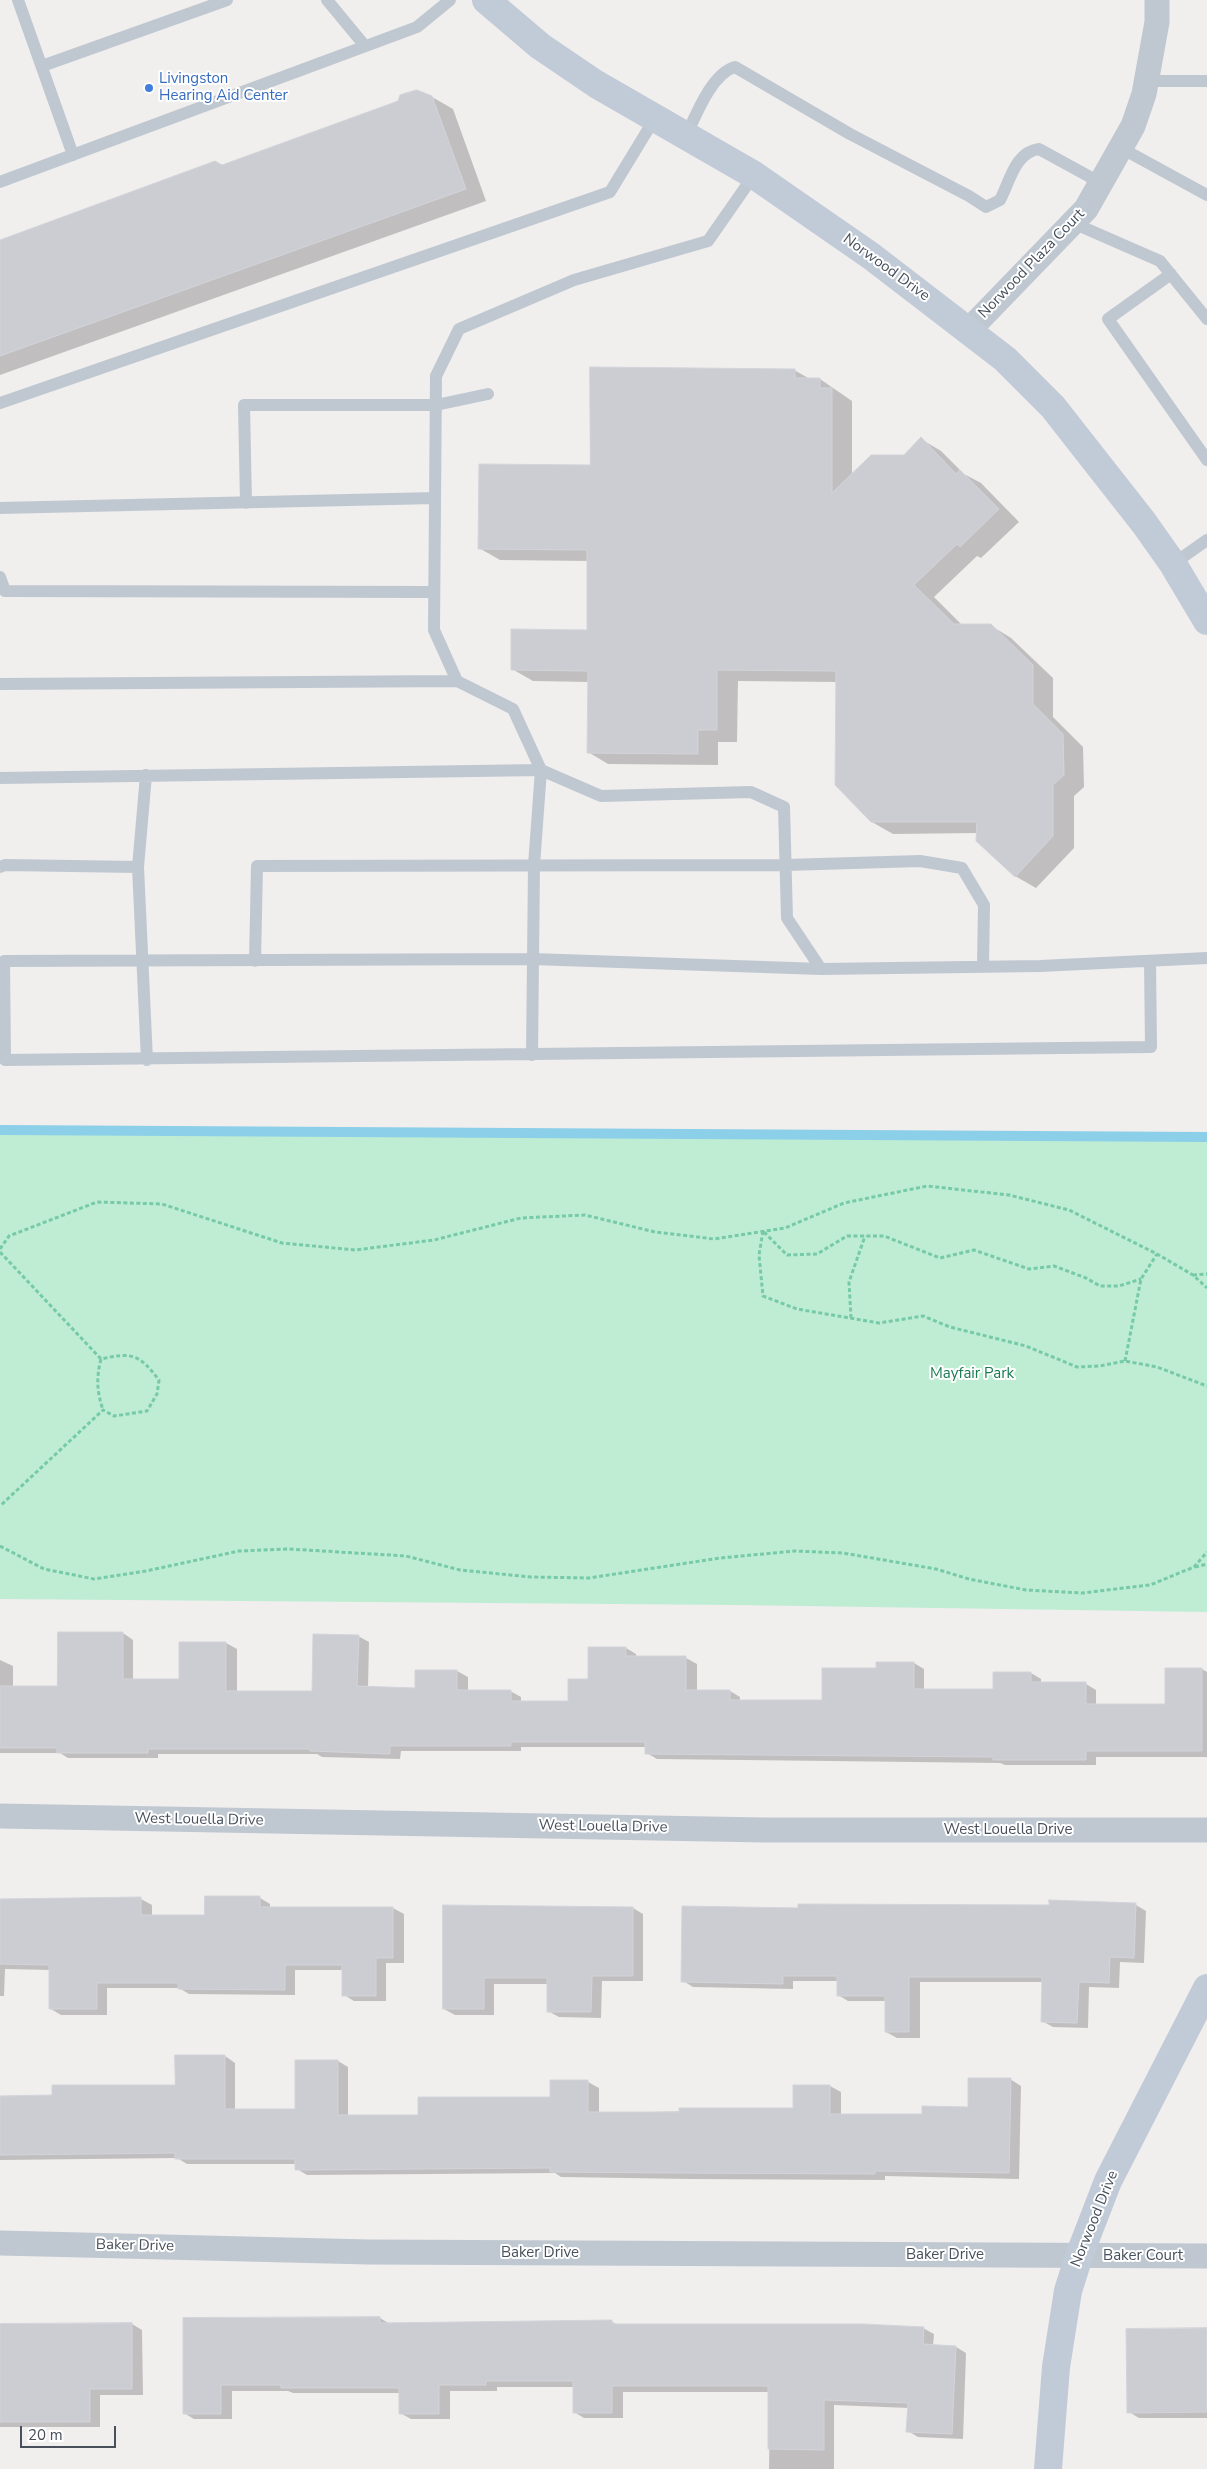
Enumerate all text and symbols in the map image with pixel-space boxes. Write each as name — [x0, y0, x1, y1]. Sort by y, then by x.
place label: Livingston Hearing Aid Center — [159, 70, 288, 105]
marker: Livingston Hearing Aid Center — [143, 82, 155, 94]
street label: Norwood Plaza Court — [975, 206, 1089, 322]
street label: Norwood Drive — [839, 231, 933, 305]
park label: Mayfair Park — [930, 1365, 1014, 1383]
street label: West Louella Drive — [134, 1810, 264, 1830]
street label: West Louella Drive — [538, 1817, 668, 1837]
street label: West Louella Drive — [944, 1821, 1072, 1839]
street label: Norwood Drive — [1067, 2168, 1123, 2270]
street label: Baker Drive — [96, 2236, 174, 2256]
street label: Baker Drive — [501, 2244, 579, 2262]
street label: Baker Drive — [906, 2246, 984, 2264]
street label: Baker Court — [1103, 2247, 1183, 2265]
scale bar — [22, 2416, 119, 2448]
text: 20 m — [28, 2425, 63, 2445]

